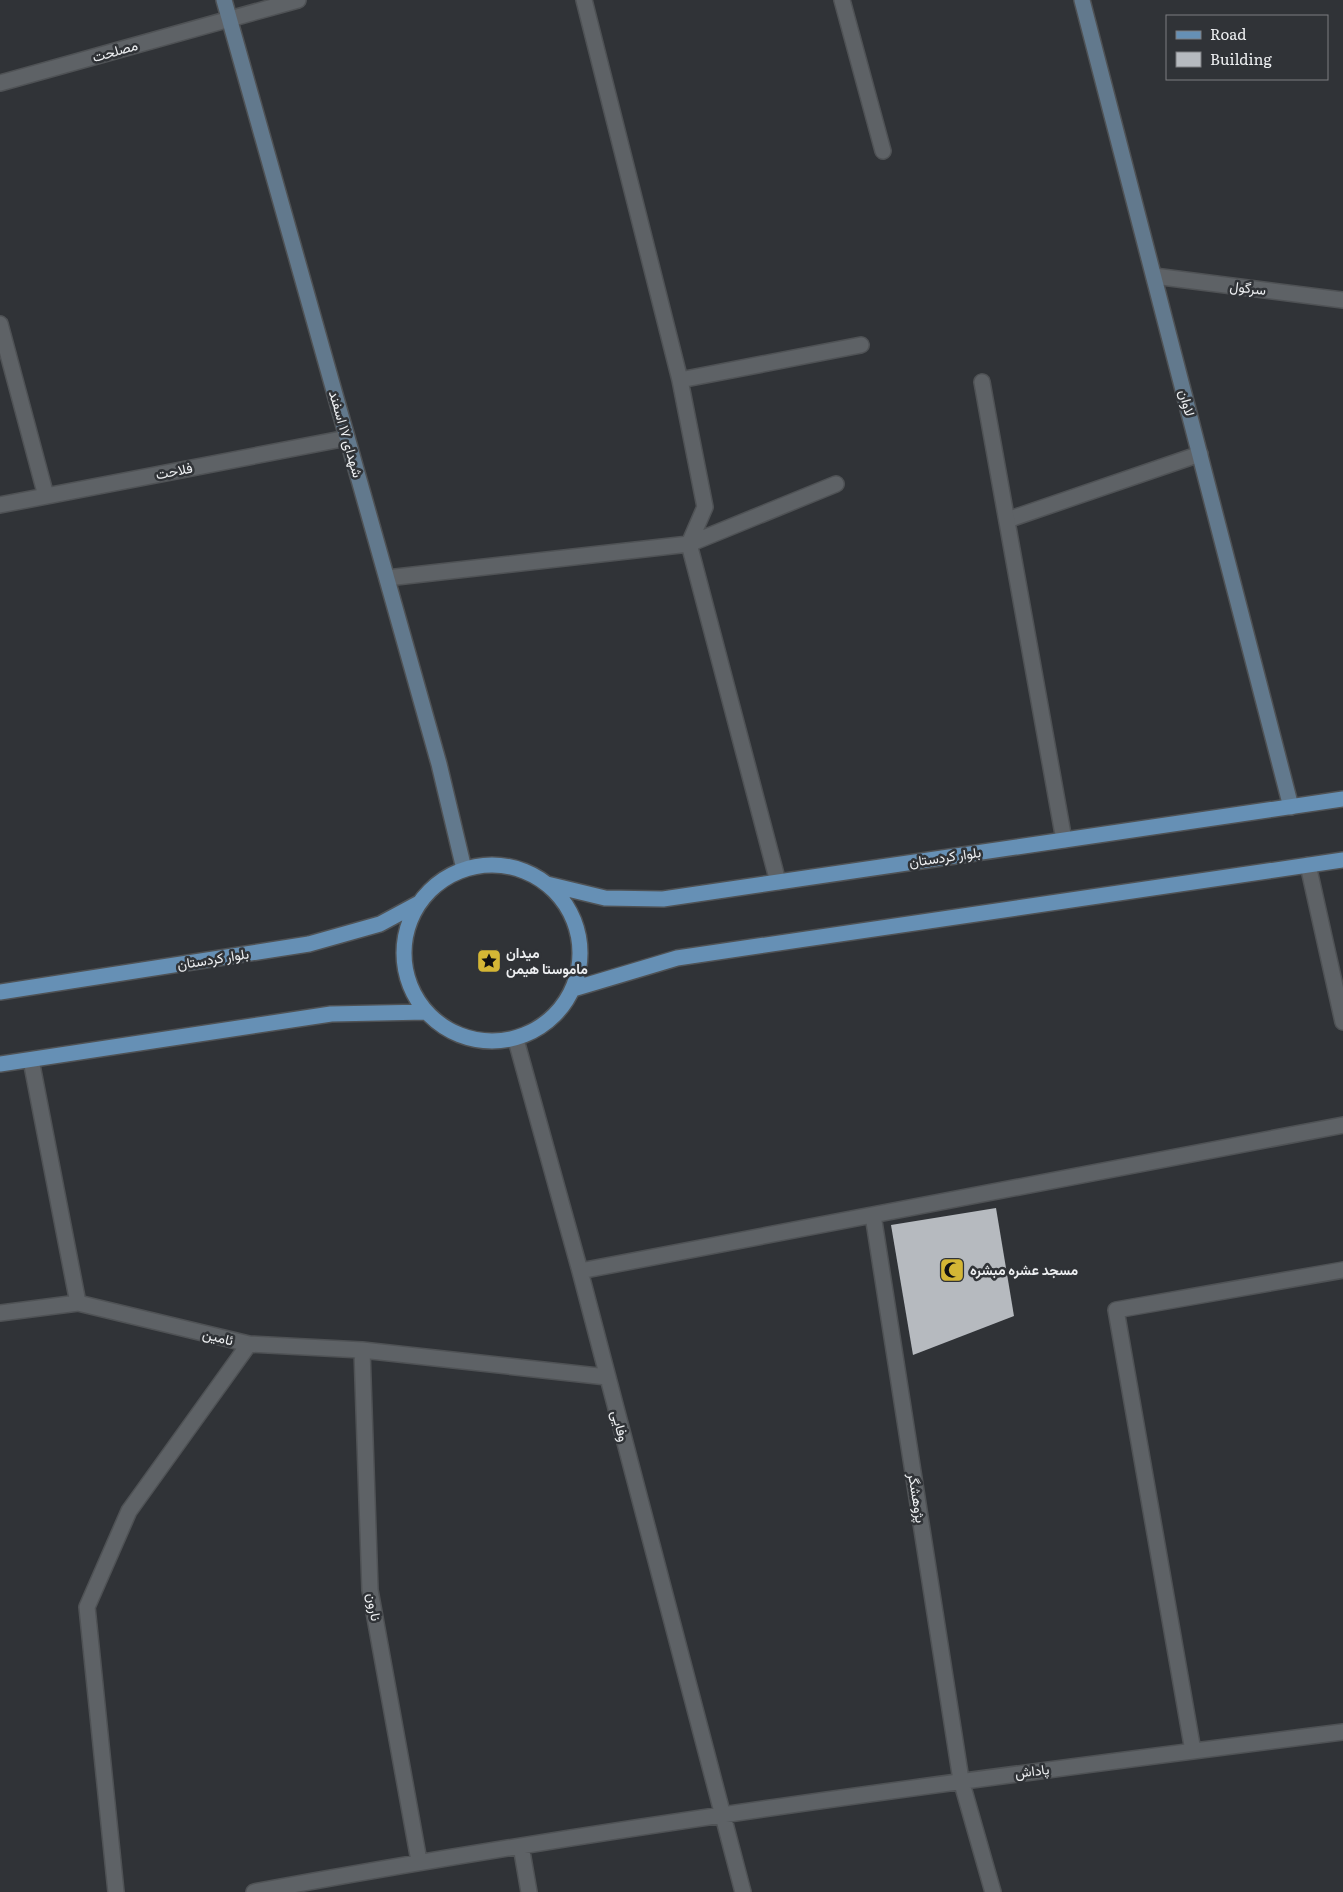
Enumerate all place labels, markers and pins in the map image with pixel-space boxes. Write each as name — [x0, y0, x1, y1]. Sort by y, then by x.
place label: میدان ماموستا هیمن — [506, 942, 588, 978]
place icon: میدان ماموستا هیمن — [476, 948, 502, 974]
mosque icon: مسجد عشره مبشره — [939, 1257, 965, 1283]
place label: مسجد عشره مبشره — [970, 1259, 1079, 1279]

